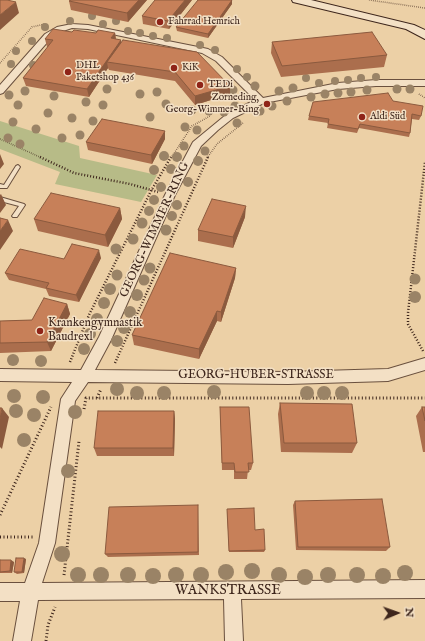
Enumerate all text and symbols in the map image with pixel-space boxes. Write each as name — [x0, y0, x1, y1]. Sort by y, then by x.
place label: Fahrrad Hemrich — [168, 16, 240, 28]
marker: Fahrrad Hemrich — [155, 17, 165, 27]
place label: DHL Paketshop 436 — [76, 60, 134, 84]
place label: KiK — [182, 62, 199, 74]
marker: KiK — [169, 63, 179, 73]
marker: DHL Paketshop 436 — [63, 67, 73, 77]
place label: TEDi — [208, 79, 233, 91]
marker: TEDi — [195, 80, 205, 90]
place label: Zorneding, Georg-Wimmer-Ring — [166, 92, 259, 116]
marker: Zorneding, Georg-Wimmer-Ring — [262, 99, 272, 109]
place label: Aldi Süd — [370, 111, 405, 123]
marker: Aldi Süd — [357, 112, 367, 122]
street label: GEORG-WIMMER-RING — [117, 160, 193, 300]
place label: Krankengymnastik Baudrexl — [48, 317, 143, 345]
marker: Krankengymnastik Baudrexl — [35, 326, 45, 336]
street label: GEORG-HUBER-STRASSE — [178, 369, 334, 383]
street label: WANKSTRASSE — [175, 583, 281, 599]
north arrow — [377, 593, 417, 633]
text: N — [402, 608, 416, 618]

